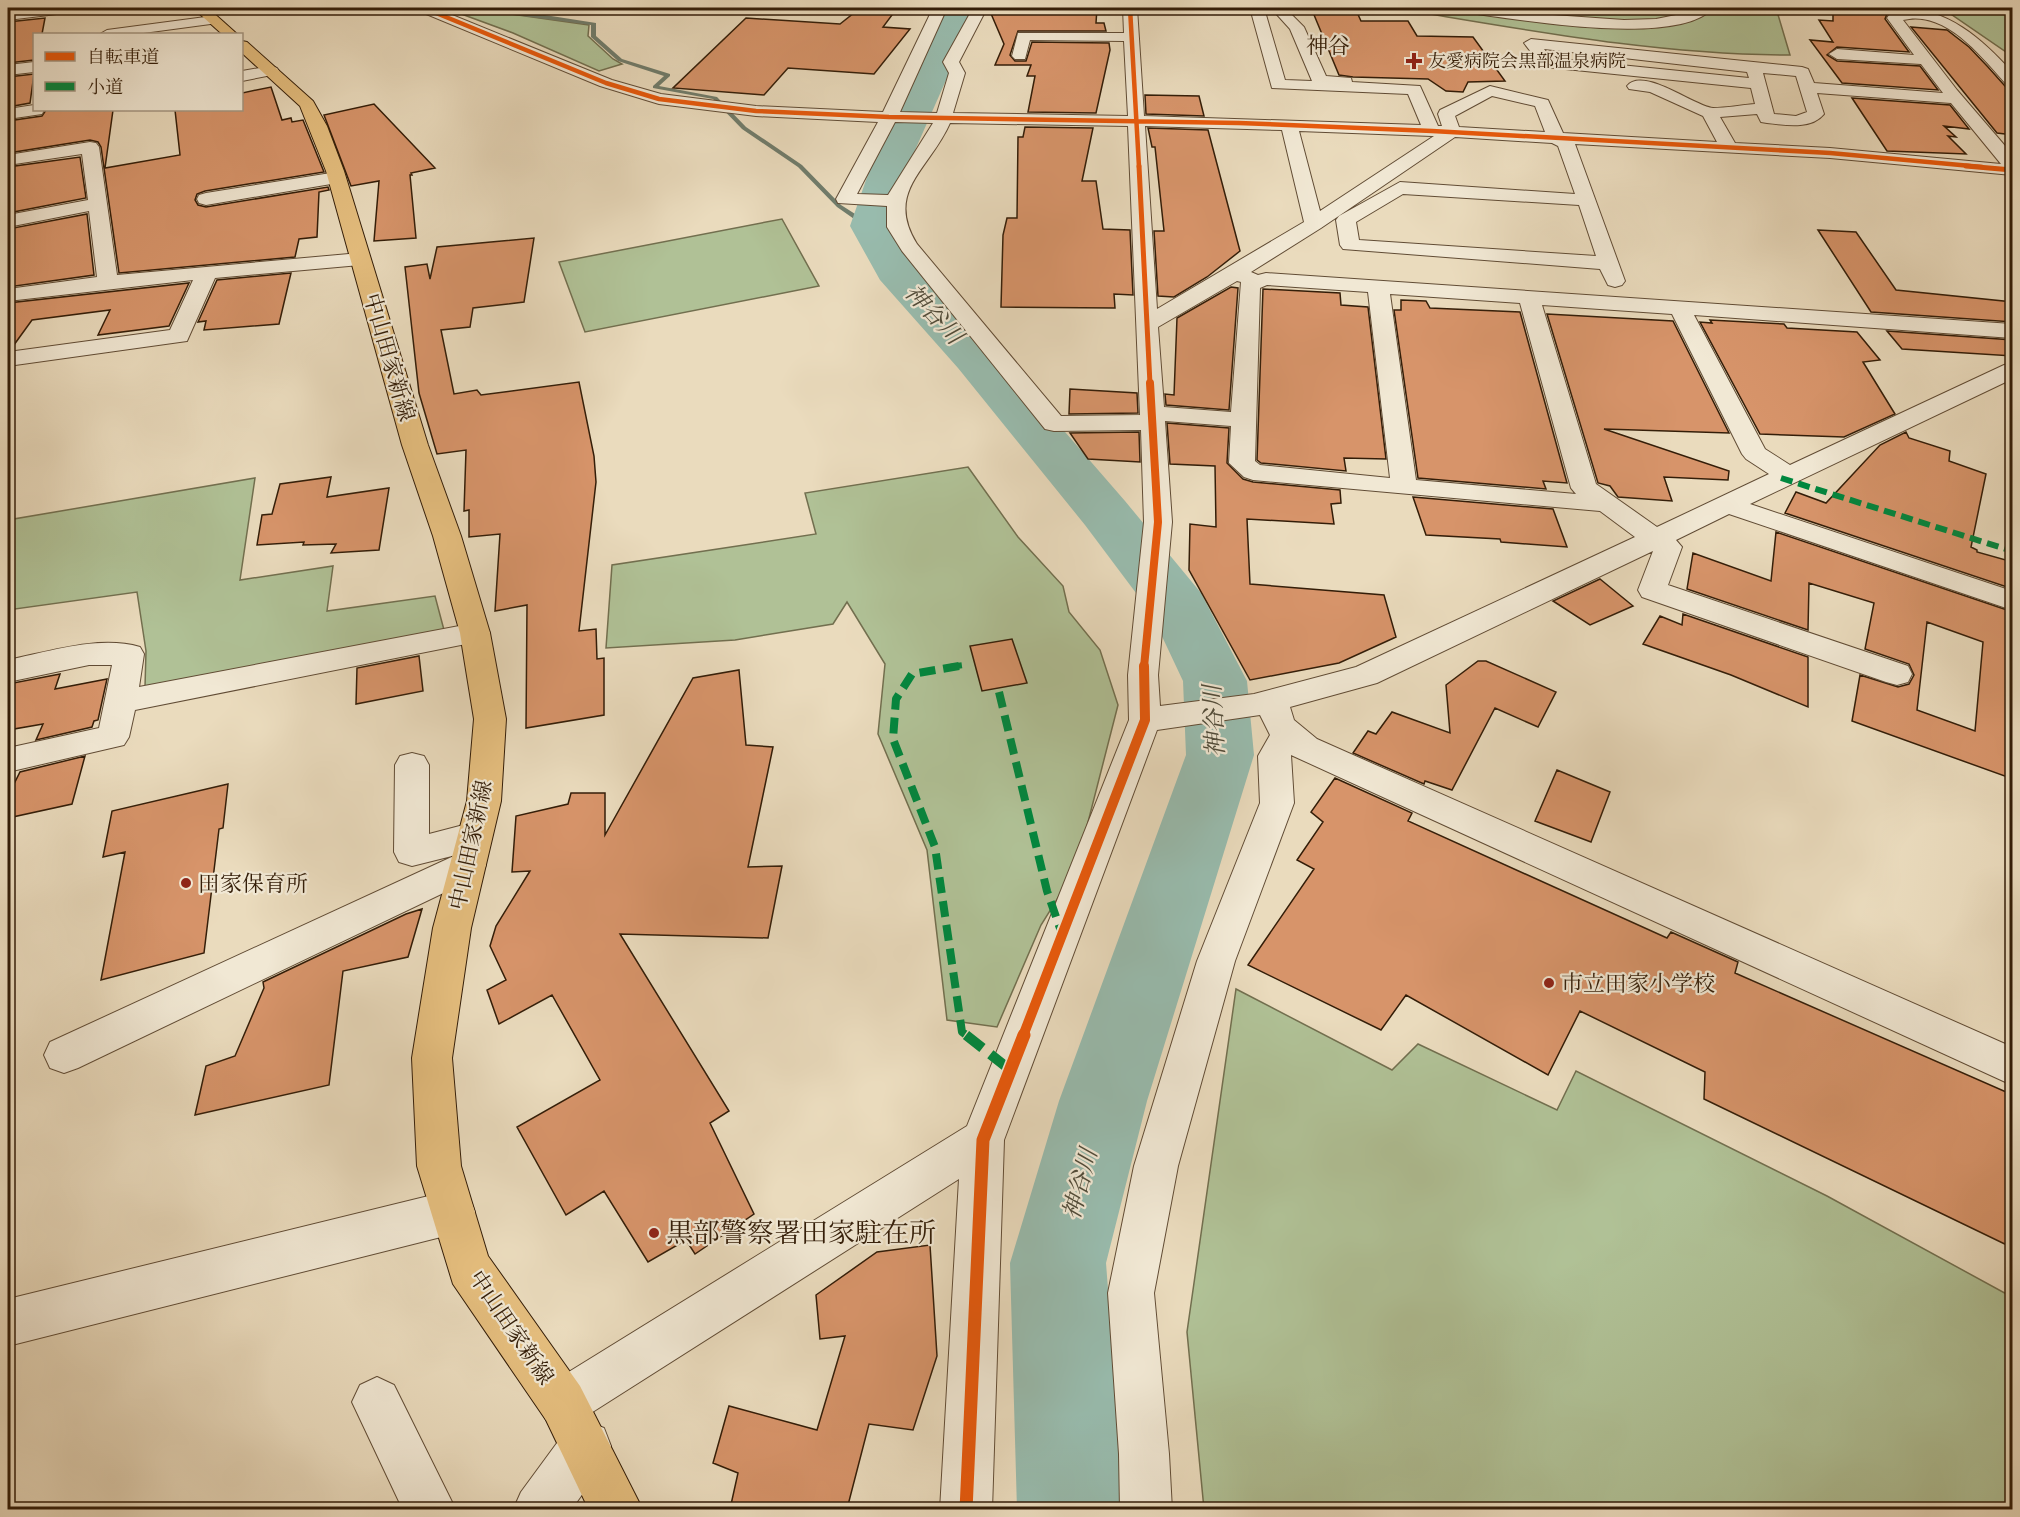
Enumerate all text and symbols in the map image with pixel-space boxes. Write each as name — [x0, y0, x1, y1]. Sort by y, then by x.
district label: 神谷 — [1306, 32, 1350, 64]
legend — [33, 33, 243, 111]
text: 自転車道 — [87, 46, 159, 72]
place label: 友愛病院会黒部温泉病院 — [1428, 50, 1626, 76]
marker: 友愛病院会黒部温泉病院 — [1405, 52, 1423, 70]
text: 小道 — [87, 76, 123, 102]
water label: 神谷川 — [896, 277, 972, 355]
street label: 中山田家新線 — [354, 290, 421, 426]
water label: 神谷川 — [1197, 681, 1235, 758]
street label: 中山田家新線 — [444, 778, 502, 914]
place label: 田家保育所 — [198, 870, 308, 902]
marker: 田家保育所 — [179, 876, 193, 890]
place label: 市立田家小学校 — [1561, 970, 1715, 1002]
marker: 市立田家小学校 — [1542, 976, 1556, 990]
water label: 神谷川 — [1056, 1142, 1108, 1224]
place label: 黒部警察署田家駐在所 — [666, 1216, 936, 1255]
marker: 黒部警察署田家駐在所 — [647, 1226, 661, 1240]
street label: 中山田家新線 — [459, 1265, 560, 1392]

